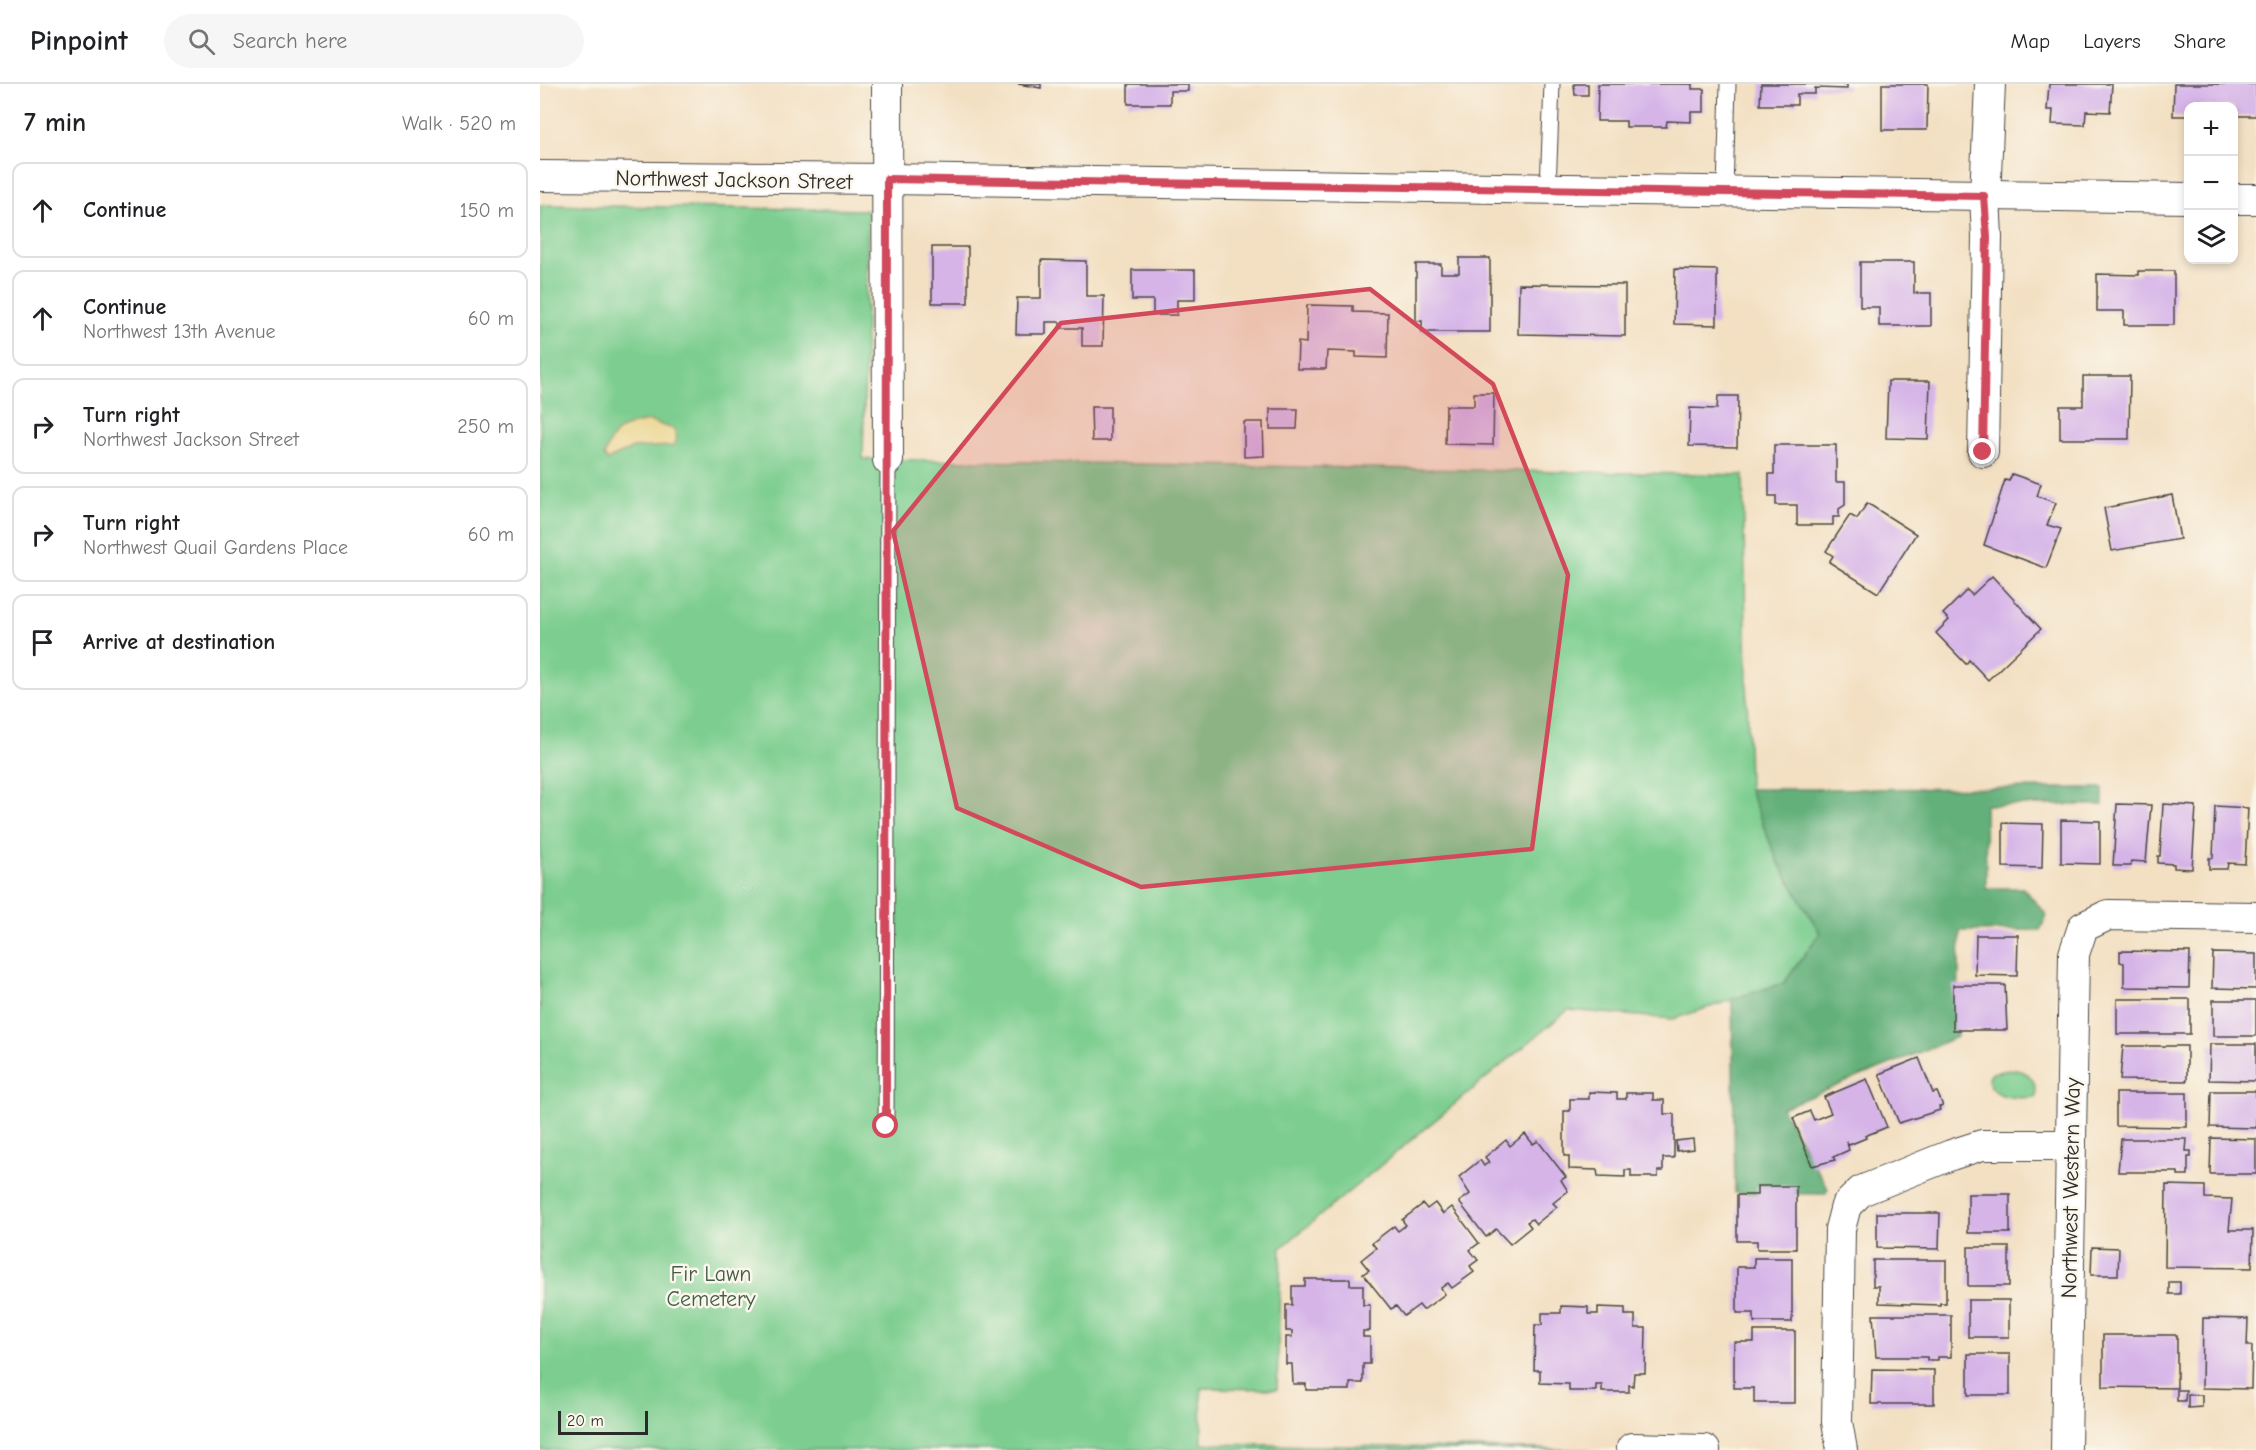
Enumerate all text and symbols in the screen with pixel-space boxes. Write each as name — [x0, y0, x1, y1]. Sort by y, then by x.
search box — [164, 14, 584, 68]
text: Pinpoint — [30, 25, 128, 57]
icon: search — [185, 25, 218, 58]
text: Search here — [233, 28, 347, 54]
text: Map — [2011, 29, 2050, 53]
text: Layers — [2083, 29, 2141, 53]
text: Share — [2174, 29, 2226, 53]
map controls — [2184, 102, 2238, 264]
button: + — [2184, 102, 2238, 156]
text: 7 min — [24, 108, 86, 138]
text: Walk · 520 m — [402, 112, 516, 135]
button: − — [2184, 156, 2238, 210]
street label: Northwest Jackson Street — [615, 165, 854, 195]
icon: ahead — [26, 194, 59, 227]
text: Continue — [83, 197, 166, 223]
text: 150 m — [460, 199, 514, 222]
button: layers — [2184, 210, 2238, 264]
text: Continue — [83, 294, 166, 320]
icon: ahead — [26, 302, 59, 335]
text: 60 m — [468, 307, 514, 330]
text: Northwest 13th Avenue — [83, 320, 276, 343]
text: Turn right — [83, 402, 180, 428]
icon: right — [26, 410, 59, 443]
text: 250 m — [457, 415, 514, 438]
text: Northwest Jackson Street — [83, 428, 299, 451]
route end — [1969, 438, 1995, 464]
text: Turn right — [83, 510, 180, 536]
icon: right — [26, 518, 59, 551]
text: 60 m — [468, 523, 514, 546]
text: Northwest Quail Gardens Place — [83, 536, 348, 559]
icon: arrive — [26, 626, 59, 659]
text: Arrive at destination — [83, 629, 275, 655]
street label: Northwest Western Way — [2056, 1077, 2086, 1299]
route start — [872, 1112, 898, 1138]
park label: Fir Lawn Cemetery — [667, 1261, 756, 1312]
scale bar — [558, 1408, 648, 1436]
text: 20 m — [567, 1412, 604, 1430]

